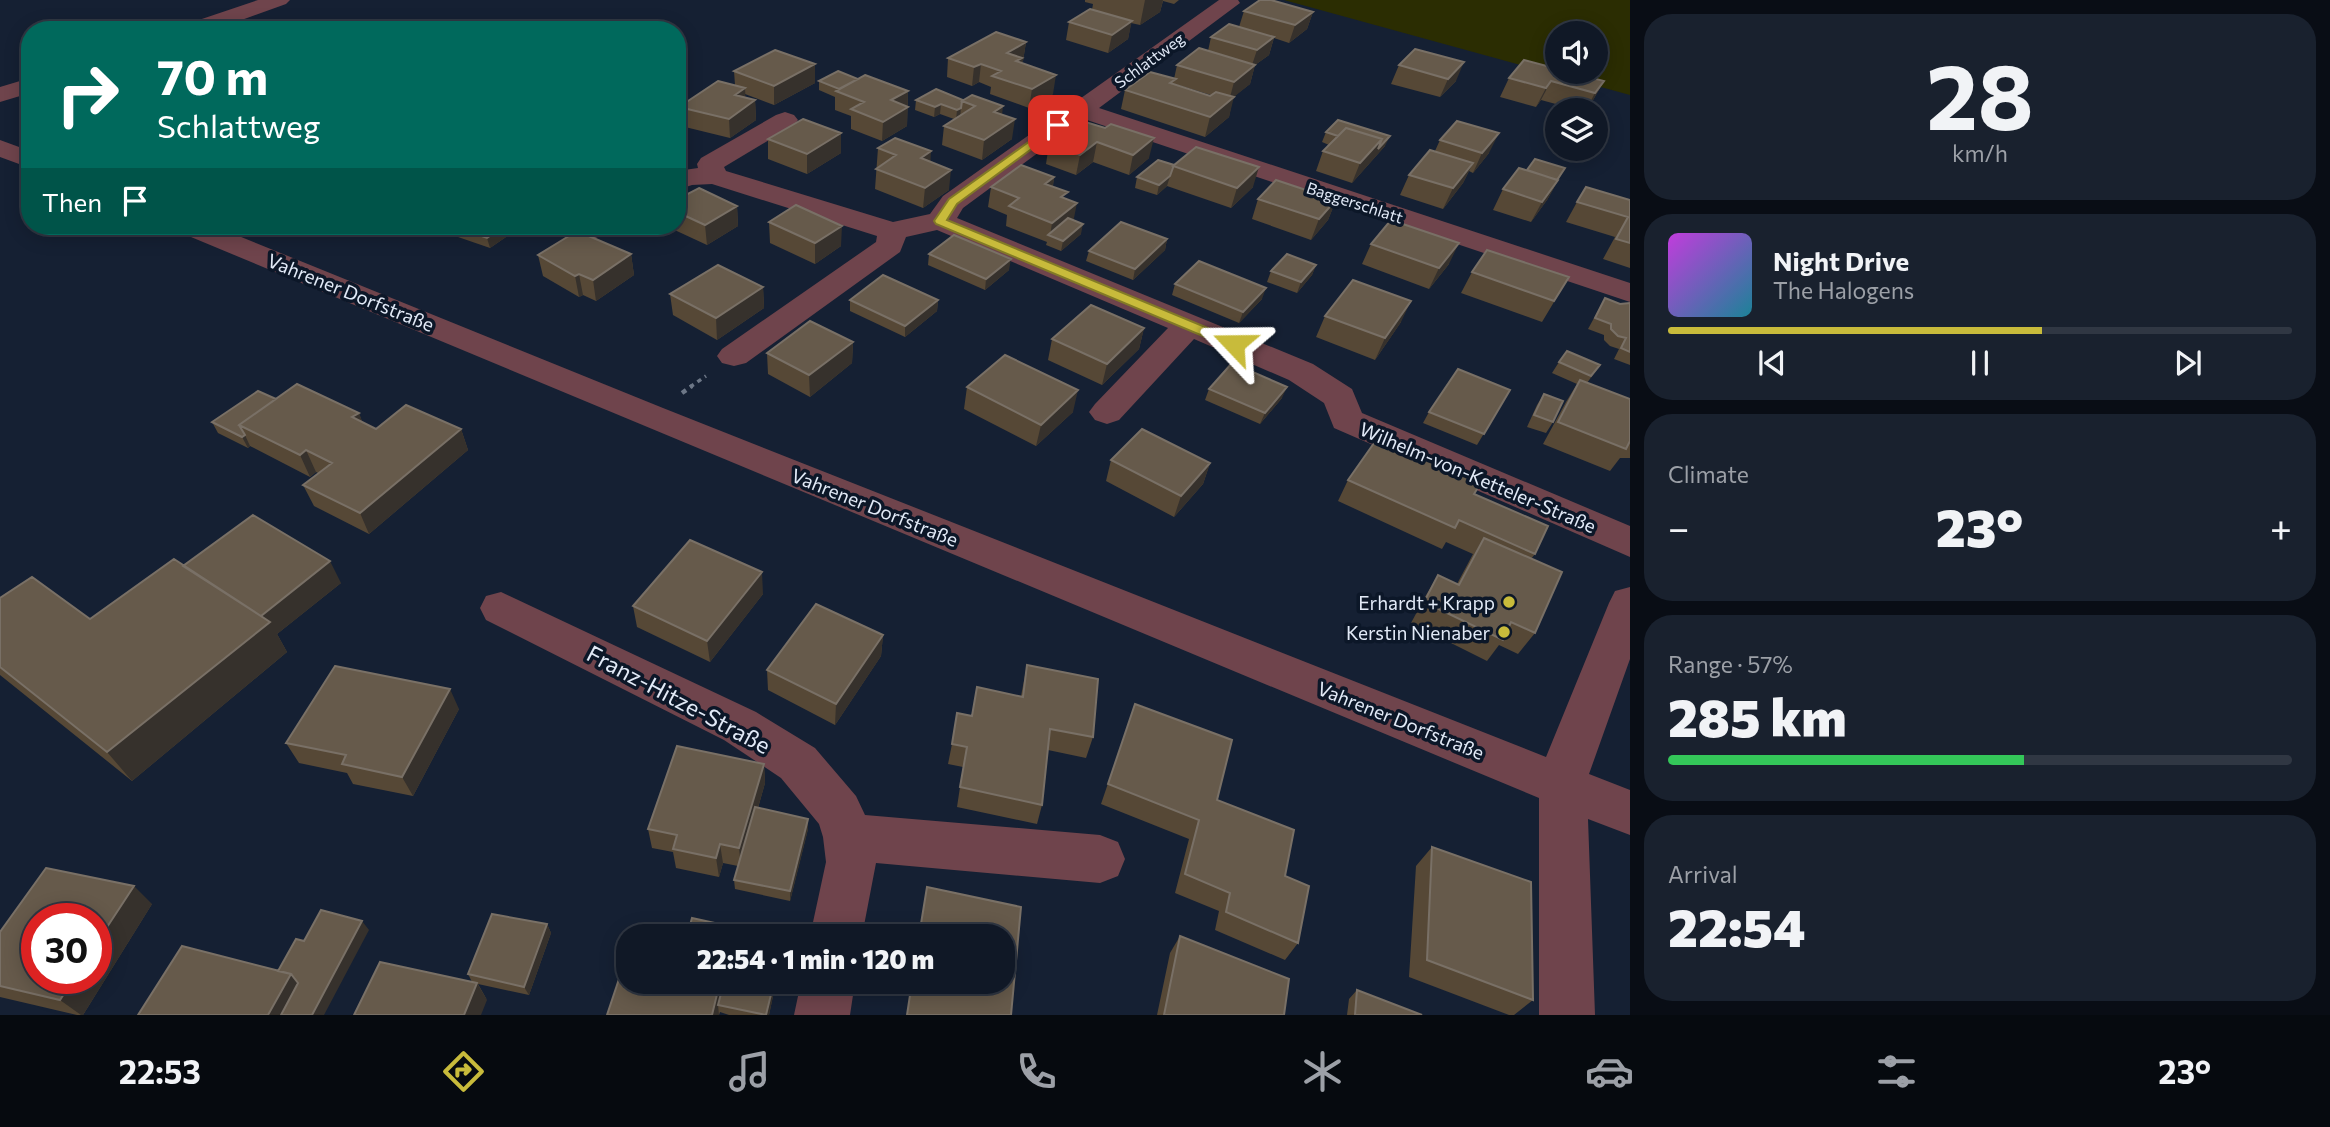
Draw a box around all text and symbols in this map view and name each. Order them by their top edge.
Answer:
map controls [1545,21,1608,161]
button: sound [1545,21,1608,84]
street label: Schlattweg [1110,28,1188,92]
text: 28 [1926,37,2034,149]
text: 70 m [157,45,268,105]
icon: right [42,49,133,140]
pin [1028,95,1088,155]
button: layers [1545,98,1608,161]
text: Schlattweg [157,105,320,145]
icon: arrive [1039,106,1077,144]
text: km/h [1952,139,2008,167]
street label: Baggerschlatt [1304,177,1406,227]
icon: arrive [116,182,154,220]
text: Then [42,186,102,217]
text: Night Drive [1773,245,1909,276]
street label: Vahrener Dorfstraße [264,248,438,336]
text: The Halogens [1773,276,1914,304]
position arrow [1197,307,1271,381]
icon: previous [1753,344,1791,382]
icon: pause [1961,344,1999,382]
icon: next [2169,344,2207,382]
street label: Wilhelm-von-Ketteler-Straße [1356,417,1600,537]
text: Climate [1668,460,1749,488]
street label: Vahrener Dorfstraße [788,463,962,551]
text: 23° [1936,494,2023,558]
text: − [1668,503,1690,550]
text: + [2270,503,2292,550]
place label: Erhardt + Krapp [1358,591,1495,614]
marker: Erhardt + Krapp [1501,594,1517,610]
place label: Kerstin Nienaber [1346,621,1490,644]
marker: Kerstin Nienaber [1496,624,1512,640]
street label: Franz-Hitze-Straße [582,639,776,759]
text: Range · 57% [1668,650,1793,678]
street label: Vahrener Dorfstraße [1314,676,1488,764]
text: 285 km [1668,684,1847,748]
text: Arrival [1668,860,1738,888]
text: 22:54 [1668,894,1806,958]
speed limit sign: 30 [21,903,112,994]
text: 22:54 · 1 min · 120 m [697,943,934,974]
icon: directions [439,1047,488,1096]
icon: music [725,1047,774,1096]
icon: phone [1012,1047,1061,1096]
icon: climate [1298,1047,1347,1096]
icon: car [1585,1047,1634,1096]
icon: filters [1872,1047,1921,1096]
text: 22:53 [119,1051,201,1091]
text: 23° [2158,1051,2211,1091]

